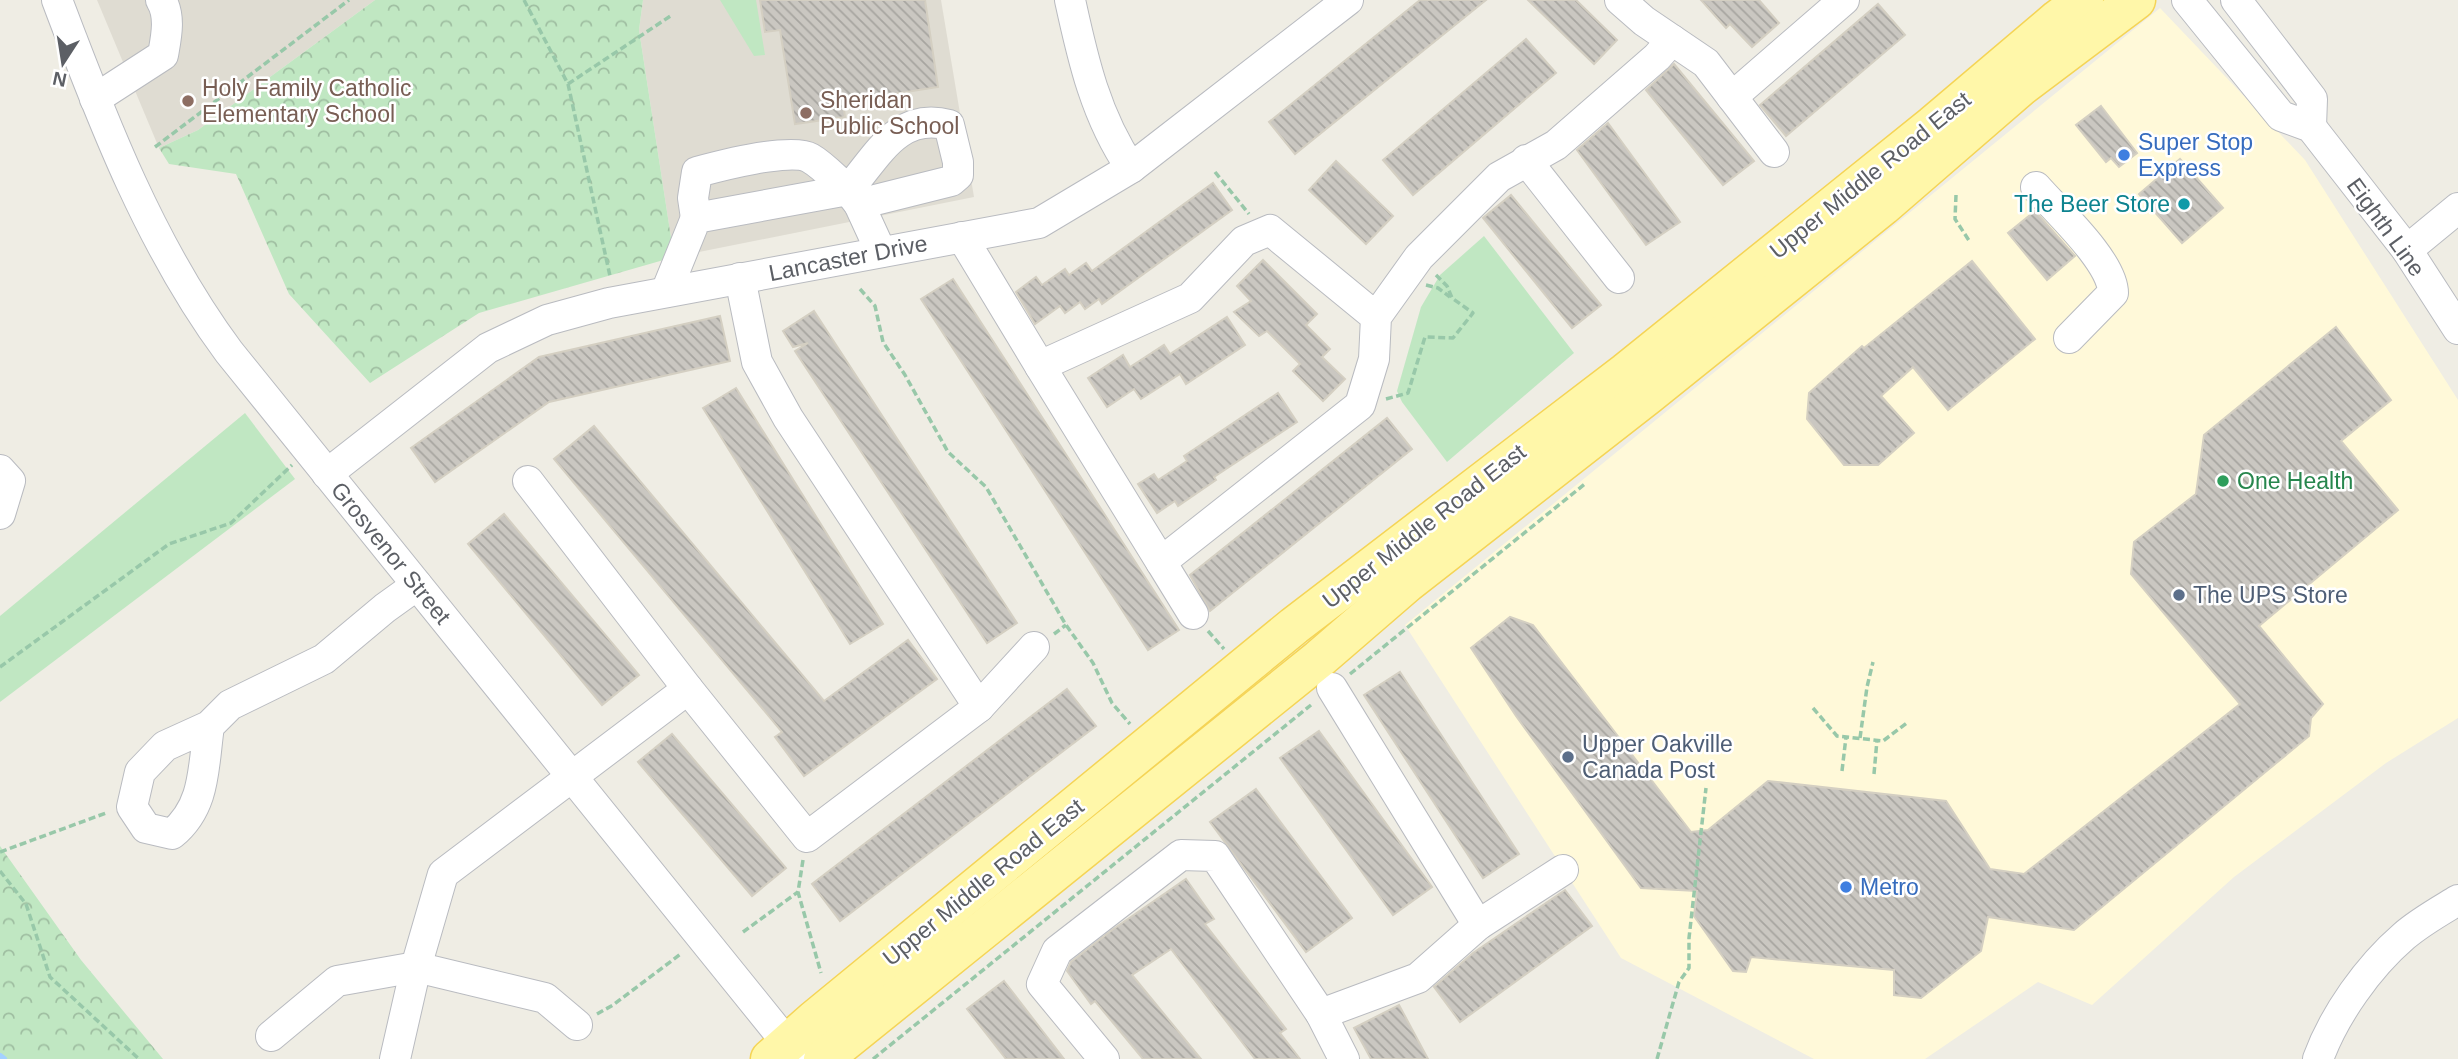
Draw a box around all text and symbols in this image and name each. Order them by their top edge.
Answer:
north arrow [28,28,98,98]
text: N [51,67,68,91]
place label: Holy Family Catholic Elementary School [202,75,412,127]
street label: Upper Middle Road East [1764,86,1976,264]
place label: Sheridan Public School [820,87,959,139]
marker: Holy Family Catholic Elementary School [180,93,196,109]
marker: Sheridan Public School [798,105,814,121]
place label: Super Stop Express [2138,129,2253,181]
marker: Super Stop Express [2116,147,2132,163]
street label: Eighth Line [2342,173,2430,281]
place label: The Beer Store [2014,191,2170,217]
marker: The Beer Store [2176,196,2192,212]
street label: Lancaster Drive [766,230,930,286]
street label: Upper Middle Road East [1317,438,1531,613]
place label: One Health [2237,468,2353,494]
marker: One Health [2215,473,2231,489]
street label: Grosvenor Street [326,477,457,630]
place label: The UPS Store [2193,582,2348,608]
marker: The UPS Store [2171,587,2187,603]
place label: Upper Oakville Canada Post [1582,731,1733,783]
marker: Upper Oakville Canada Post [1560,749,1576,765]
street label: Upper Middle Road East [877,793,1089,971]
place label: Metro [1860,874,1919,900]
marker: Metro [1838,879,1854,895]

